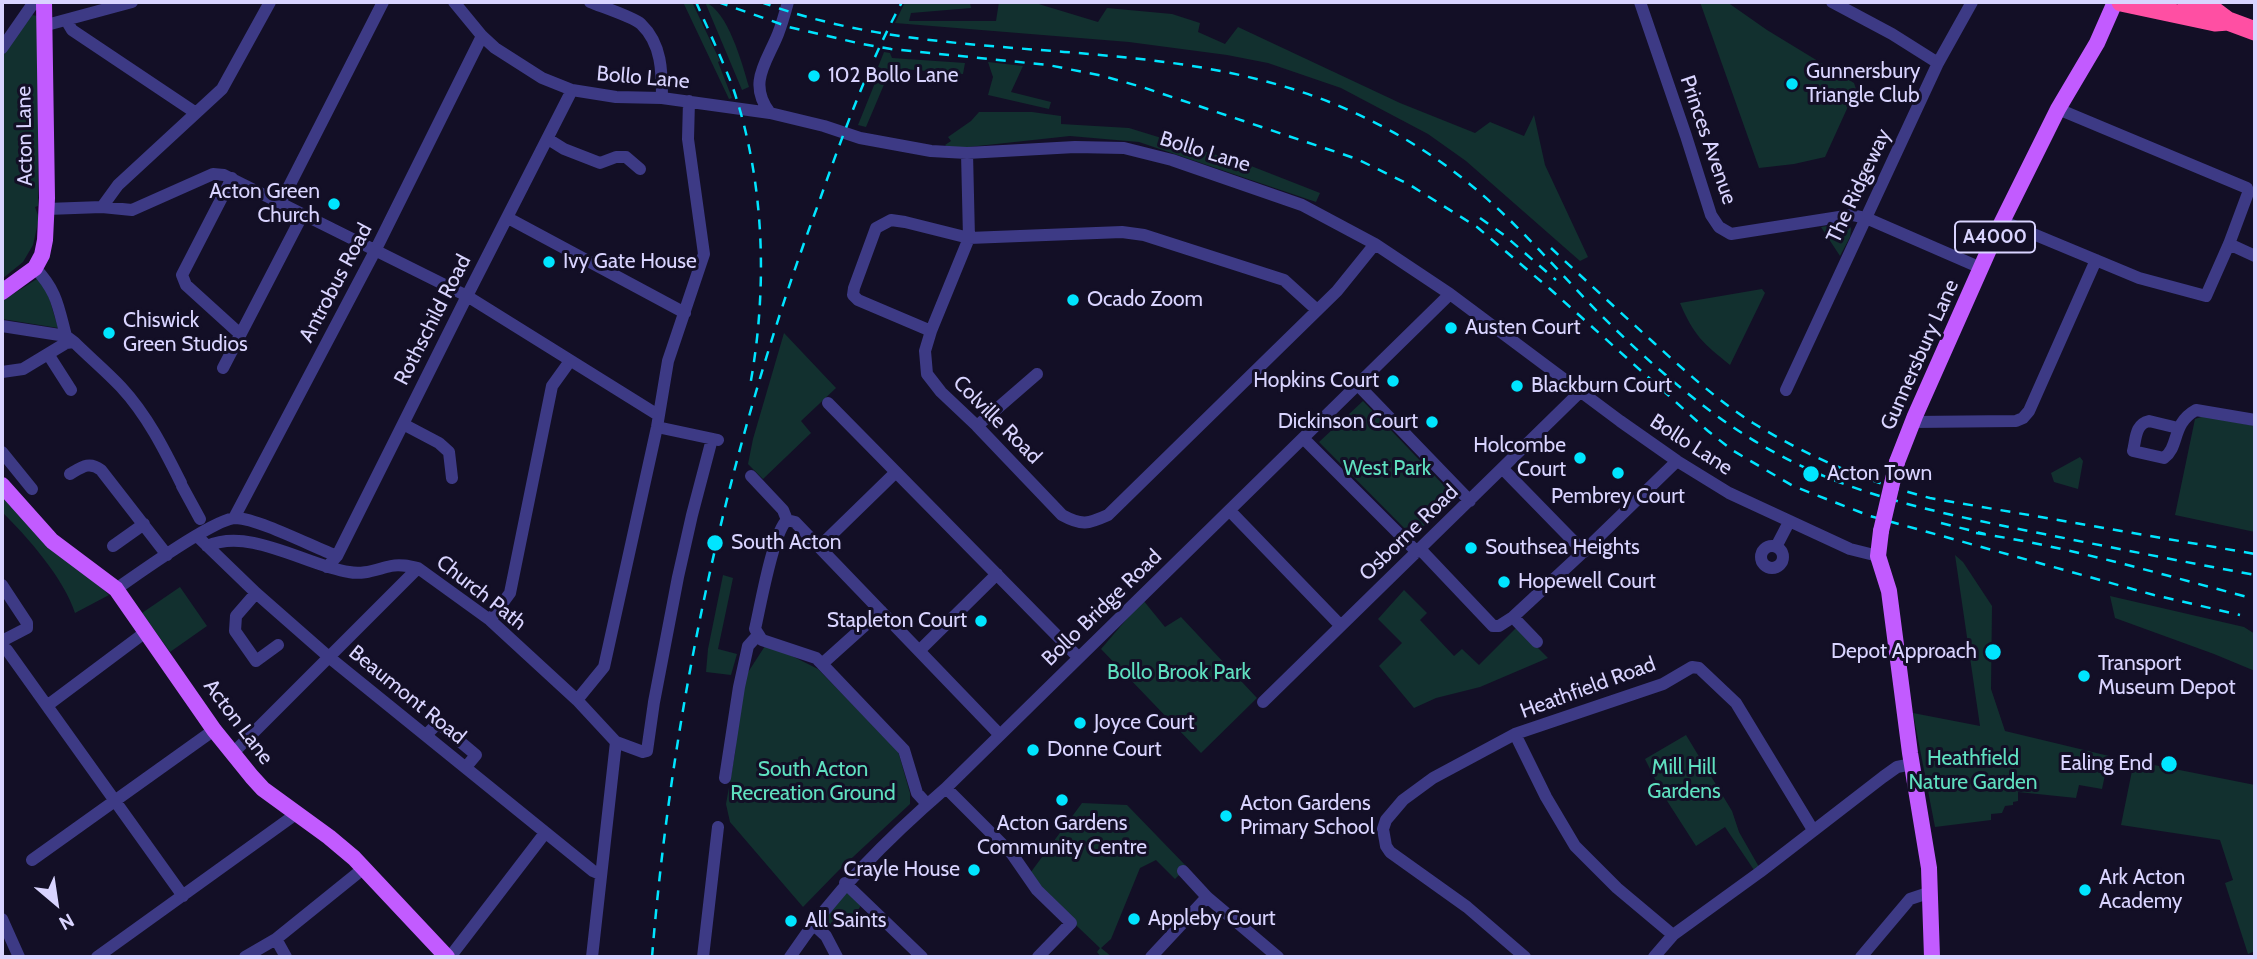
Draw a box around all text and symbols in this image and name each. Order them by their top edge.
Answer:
place label: Gunnersbury Triangle Club [1806,59,1920,109]
street label: Bollo Lane [595,61,691,95]
place label: 102 Bollo Lane [828,63,958,89]
marker: 102 Bollo Lane [806,68,822,84]
street label: Princes Avenue [1674,72,1742,208]
marker: Gunnersbury Triangle Club [1784,76,1800,92]
street label: Acton Lane [12,86,38,186]
street label: The Ridgeway [1822,125,1896,247]
street label: Bollo Lane [1157,126,1253,178]
place label: Acton Green Church [209,179,320,229]
marker: Acton Green Church [326,196,342,212]
street label: Antrobus Road [294,219,378,347]
road number: A4000 [1955,221,2035,252]
place label: Ivy Gate House [563,249,697,275]
street label: Rothschild Road [389,251,477,389]
marker: Ivy Gate House [541,254,557,270]
street label: Gunnersbury Lane [1875,276,1965,434]
place label: Ocado Zoom [1087,287,1203,313]
marker: Ocado Zoom [1065,292,1081,308]
place label: Chiswick Green Studios [123,308,248,358]
place label: Austen Court [1465,315,1580,341]
marker: Austen Court [1443,320,1459,336]
marker: Chiswick Green Studios [101,325,117,341]
place label: Hopkins Court [1253,368,1379,394]
street label: Colville Road [948,371,1046,469]
marker: Hopkins Court [1385,373,1401,389]
place label: Blackburn Court [1531,373,1672,399]
marker: Blackburn Court [1509,378,1525,394]
place label: Dickinson Court [1278,409,1418,435]
street label: Bollo Lane [1645,409,1737,481]
marker: Dickinson Court [1424,414,1440,430]
place label: Holcombe Court [1473,433,1566,483]
marker: Holcombe Court [1572,450,1588,466]
park label: West Park [1343,456,1431,482]
place label: Acton Town [1827,461,1932,487]
marker: Acton Town [1801,464,1821,484]
marker: Pembrey Court [1610,465,1626,481]
street label: Osborne Road [1354,480,1464,586]
place label: Pembrey Court [1551,484,1685,510]
place label: South Acton [731,530,842,556]
marker: South Acton [705,533,725,553]
place label: Southsea Heights [1485,535,1640,561]
marker: Southsea Heights [1463,540,1479,556]
street label: Bollo Bridge Road [1037,544,1167,672]
street label: Church Path [431,550,531,636]
place label: Hopewell Court [1518,569,1656,595]
marker: Hopewell Court [1496,574,1512,590]
place label: Stapleton Court [827,608,967,634]
marker: Stapleton Court [973,613,989,629]
place label: Depot Approach [1831,639,1977,665]
street label: Beaumont Road [343,640,471,750]
marker: Depot Approach [1983,642,2003,662]
place label: Transport Museum Depot [2098,651,2235,701]
street label: Heathfield Road [1517,652,1659,724]
park label: Bollo Brook Park [1107,660,1251,686]
marker: Transport Museum Depot [2076,668,2092,684]
street label: Acton Lane [198,674,278,770]
place label: Joyce Court [1094,710,1195,736]
marker: Joyce Court [1072,715,1088,731]
place label: Donne Court [1047,737,1162,763]
marker: Donne Court [1025,742,1041,758]
park label: Heathfield Nature Garden [1908,746,2038,796]
place label: Ealing End [2060,751,2153,777]
marker: Ealing End [2159,754,2179,774]
park label: Mill Hill Gardens [1647,755,1721,805]
park label: South Acton Recreation Ground [730,757,896,807]
place label: Acton Gardens Primary School [1240,791,1375,841]
marker: Acton Gardens Community Centre [1054,792,1070,808]
marker: Acton Gardens Primary School [1218,808,1234,824]
place label: Acton Gardens Community Centre [977,811,1147,861]
place label: Crayle House [844,857,960,883]
marker: Crayle House [966,862,982,878]
place label: Ark Acton Academy [2099,865,2185,915]
north arrow [21,868,91,938]
marker: Ark Acton Academy [2077,882,2093,898]
place label: Appleby Court [1148,906,1276,932]
text: N [55,908,78,935]
place label: All Saints [805,908,887,934]
marker: Appleby Court [1126,911,1142,927]
marker: All Saints [783,913,799,929]

